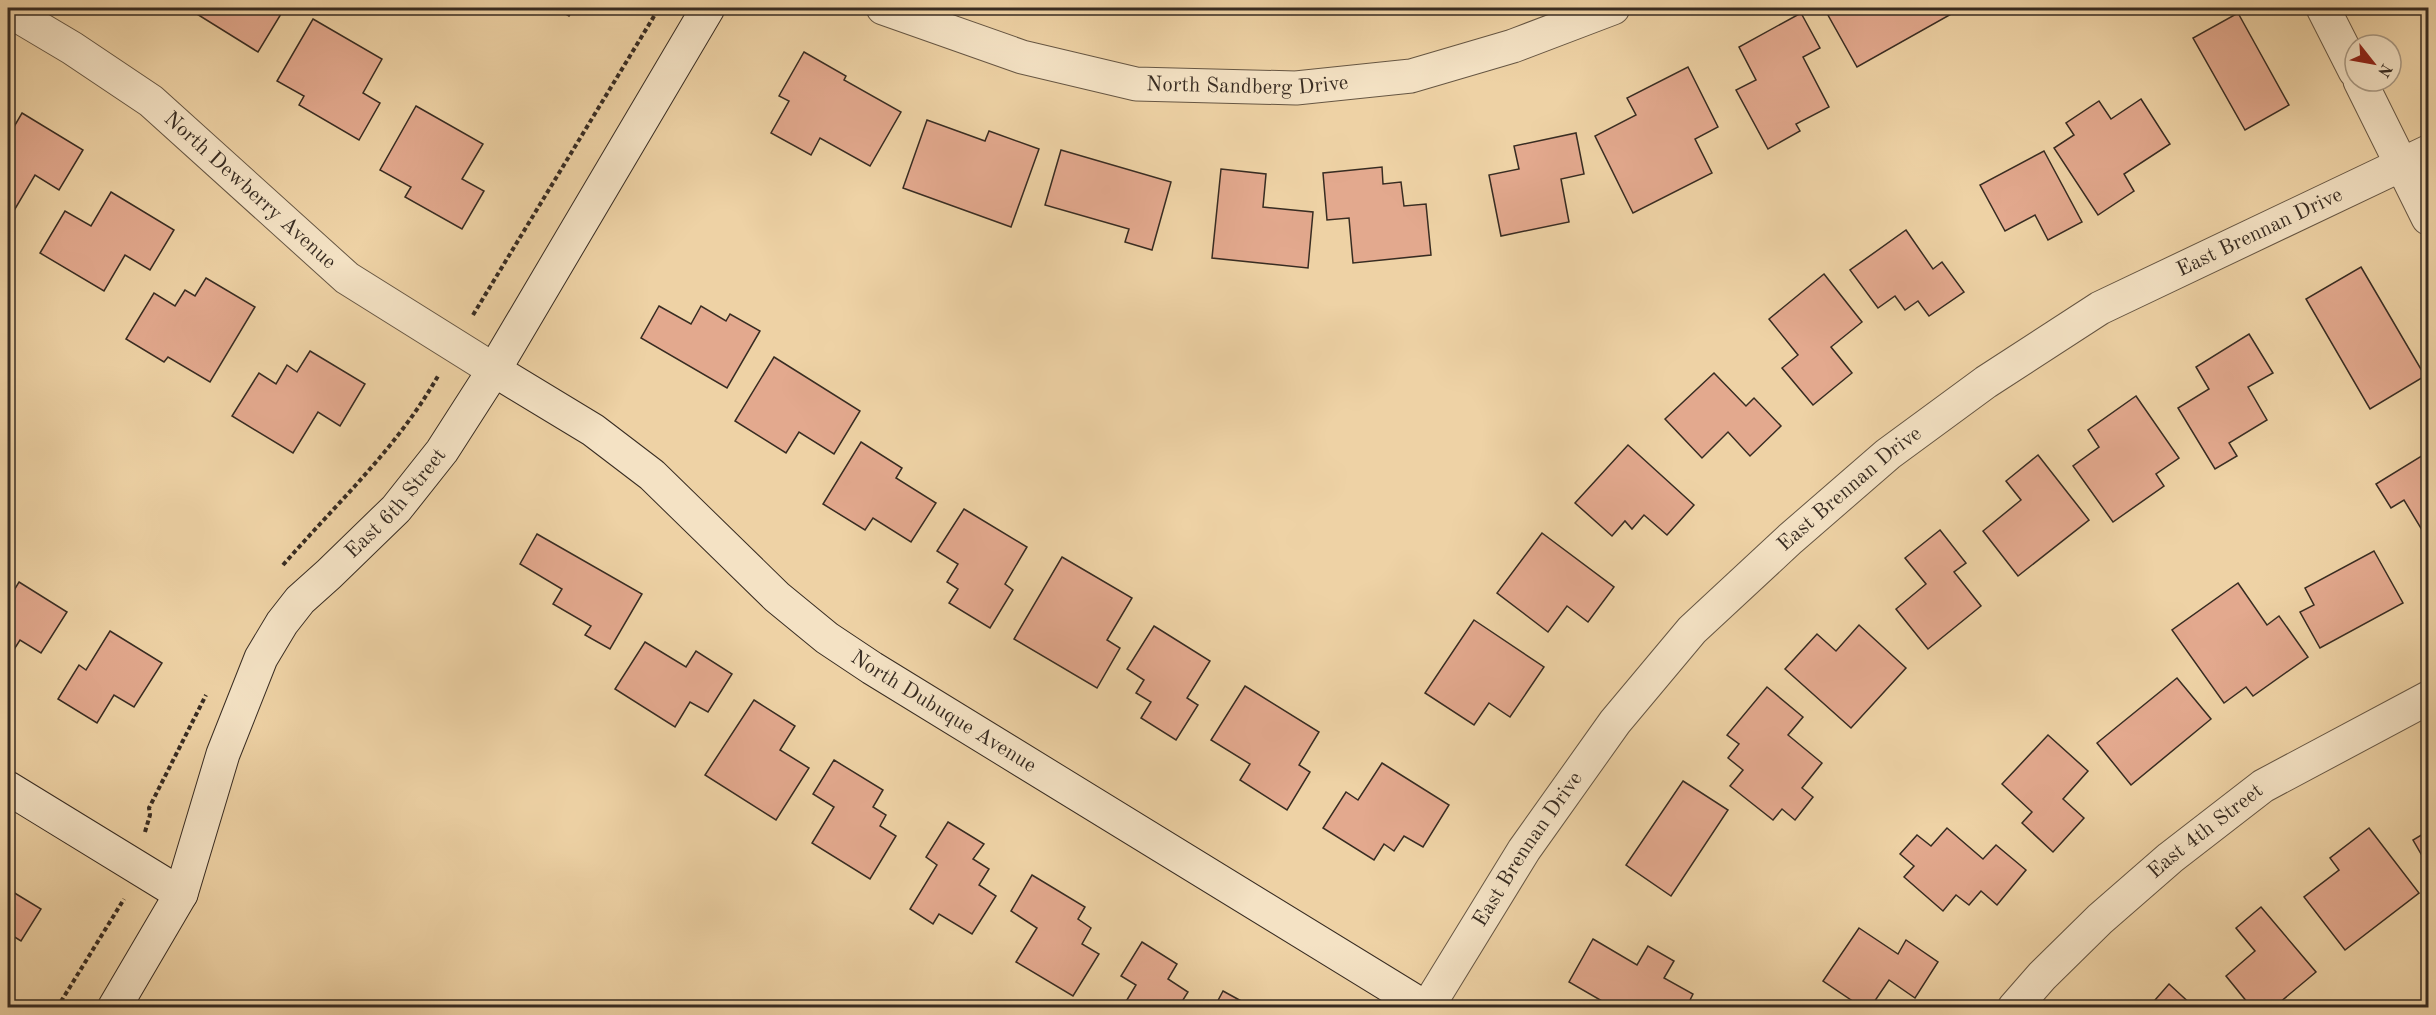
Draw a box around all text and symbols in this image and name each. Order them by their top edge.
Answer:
north arrow [2343,33,2403,93]
text: N [2374,60,2394,80]
street label: North Sandberg Drive [1146,72,1349,99]
street label: North Dewberry Avenue [160,108,340,273]
street label: East Brennan Drive [2173,184,2346,280]
street label: East Brennan Drive [1774,423,1925,555]
street label: East 6th Street [341,445,450,562]
street label: North Dubuque Avenue [847,646,1040,777]
street label: East Brennan Drive [1469,768,1586,930]
street label: East 4th Street [2144,780,2267,883]

